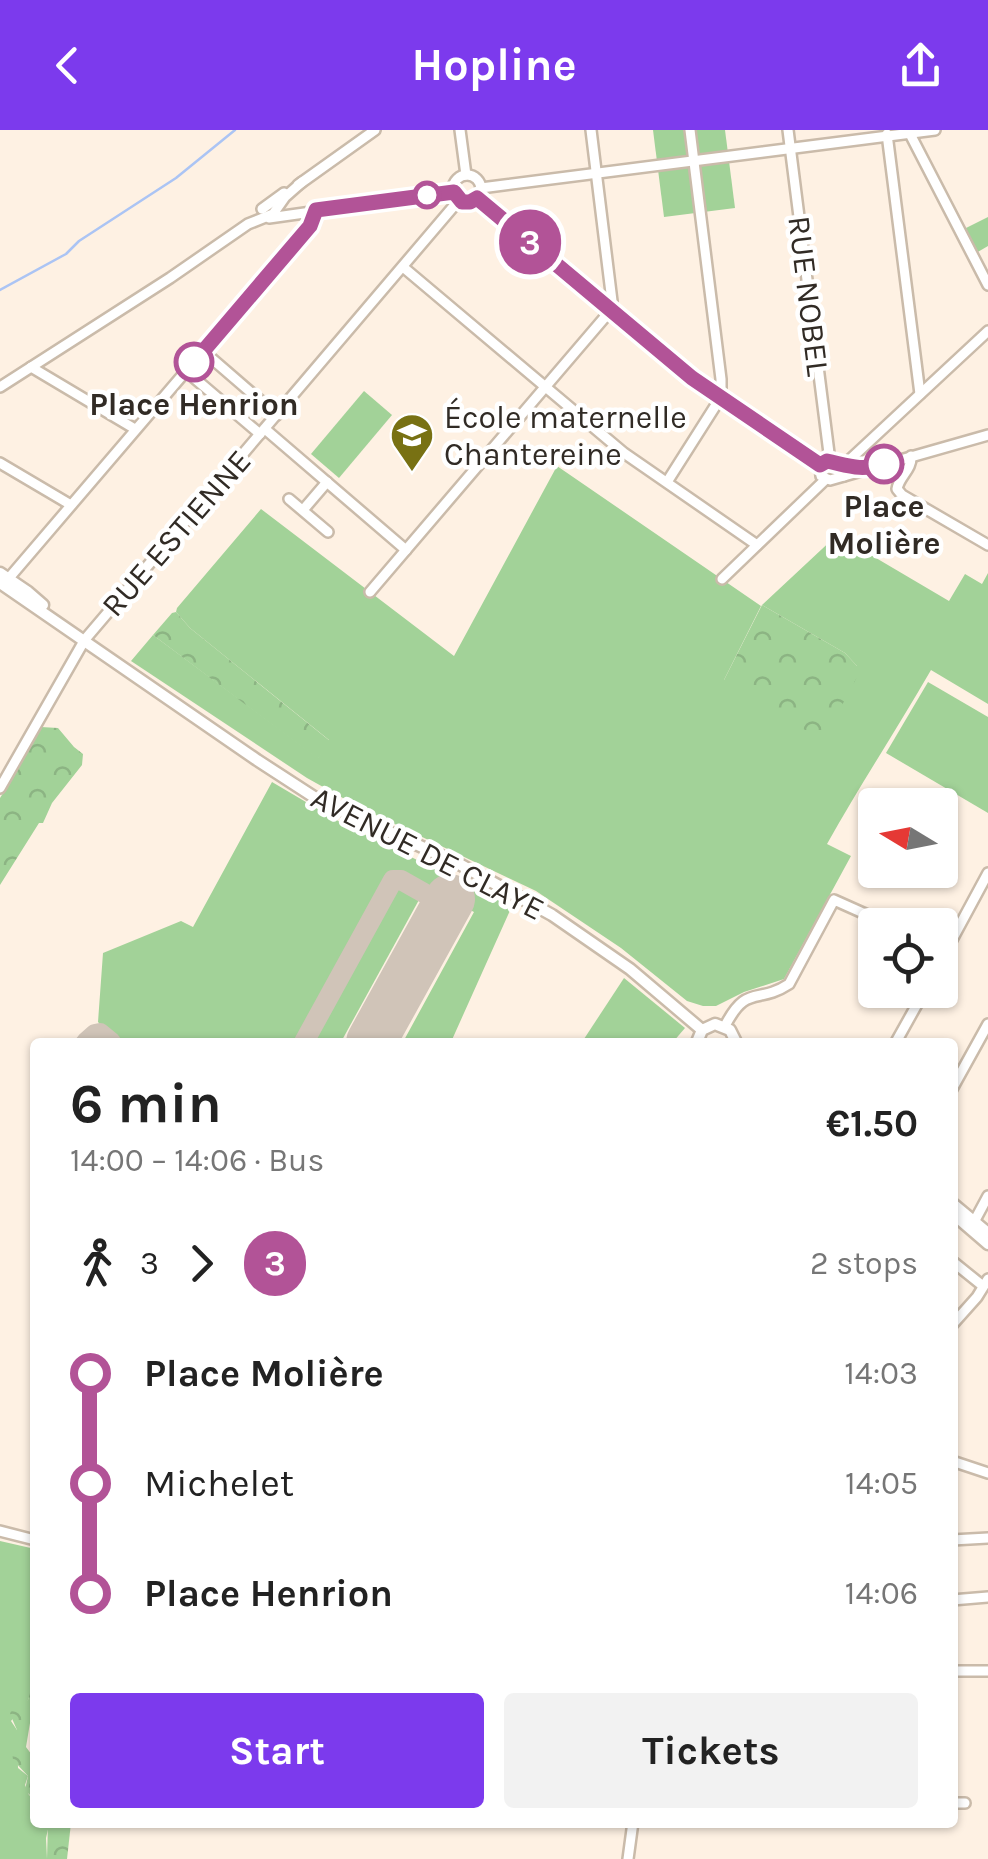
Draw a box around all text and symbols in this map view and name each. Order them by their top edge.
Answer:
icon: back [40,38,95,93]
icon: share [893,38,948,93]
text: Hopline [411,39,577,91]
unlabelled marker [414,182,440,208]
line badge: 3 [498,210,562,274]
street label: RUE NOBEL [780,214,837,378]
text: 3 [519,222,541,263]
marker: Place Henrion [175,343,213,381]
place label: Place Henrion [89,386,299,423]
place label: École maternelle Chantereine [444,397,687,473]
school or university icon: École maternelle Chantereine [389,412,435,473]
street label: RUE ESTIENNE [94,443,259,624]
marker: Place Molière [865,445,903,483]
place label: Place Molière [828,488,940,562]
street label: AVENUE DE CLAYE [305,779,550,928]
north arrow [858,788,958,888]
map controls [858,788,958,1008]
button: locate [858,908,958,1008]
text: 6 min [70,1072,222,1136]
text: €1.50 [826,1101,918,1146]
text: 14:00 – 14:06 · Bus [70,1142,324,1179]
icon: walk [70,1236,125,1291]
icon: forward [174,1236,229,1291]
text: 3 [264,1243,286,1284]
text: 3 [140,1245,159,1282]
text: 2 stops [810,1245,918,1282]
text: Place Molière [144,1351,384,1396]
text: 14:03 [844,1355,918,1392]
text: Michelet [144,1461,294,1506]
text: 14:05 [845,1465,918,1502]
text: Place Henrion [144,1571,393,1616]
text: 14:06 [845,1575,918,1612]
button: Start [70,1693,484,1808]
button: Tickets [504,1693,918,1808]

